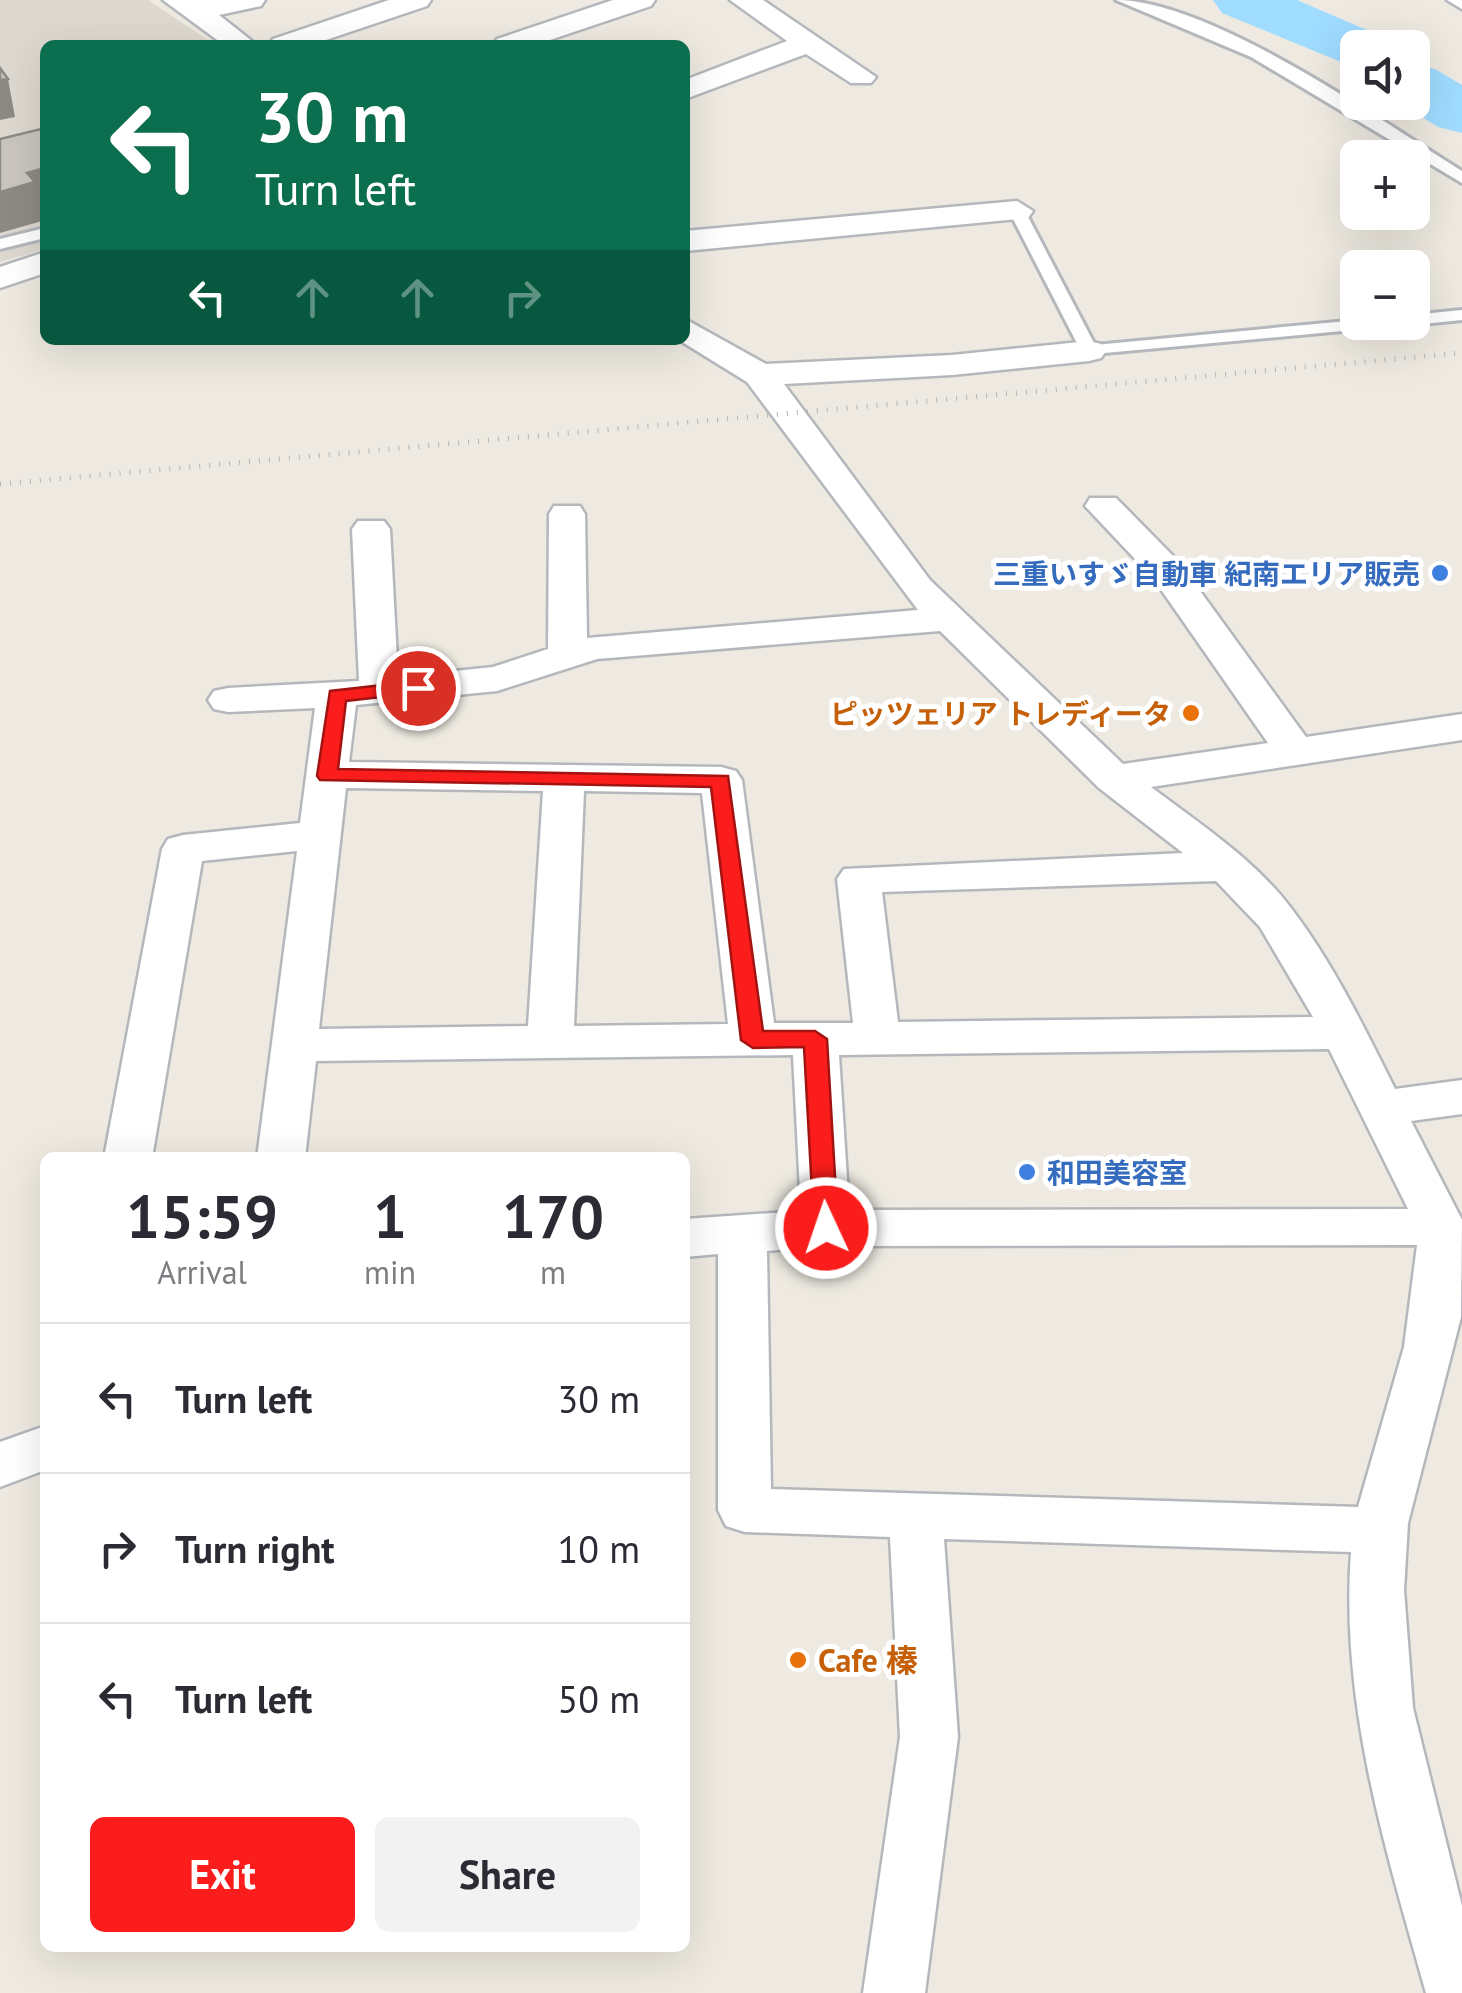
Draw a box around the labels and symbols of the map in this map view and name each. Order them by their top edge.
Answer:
place label: 三重いすゞ自動車 紀南エリア販売 [993,555,1420,592]
marker: 三重いすゞ自動車 紀南エリア販売 [1429,562,1451,584]
pin [376,646,461,731]
place label: ピッツェリア トレディータ [830,695,1171,732]
marker: ピッツェリア トレディータ [1180,702,1202,724]
place label: 和田美容室 [1047,1154,1187,1191]
marker: 和田美容室 [1016,1161,1038,1183]
position arrow [774,1176,878,1280]
place label: Cafe 榛 [818,1639,918,1681]
marker: Cafe 榛 [787,1649,809,1671]

